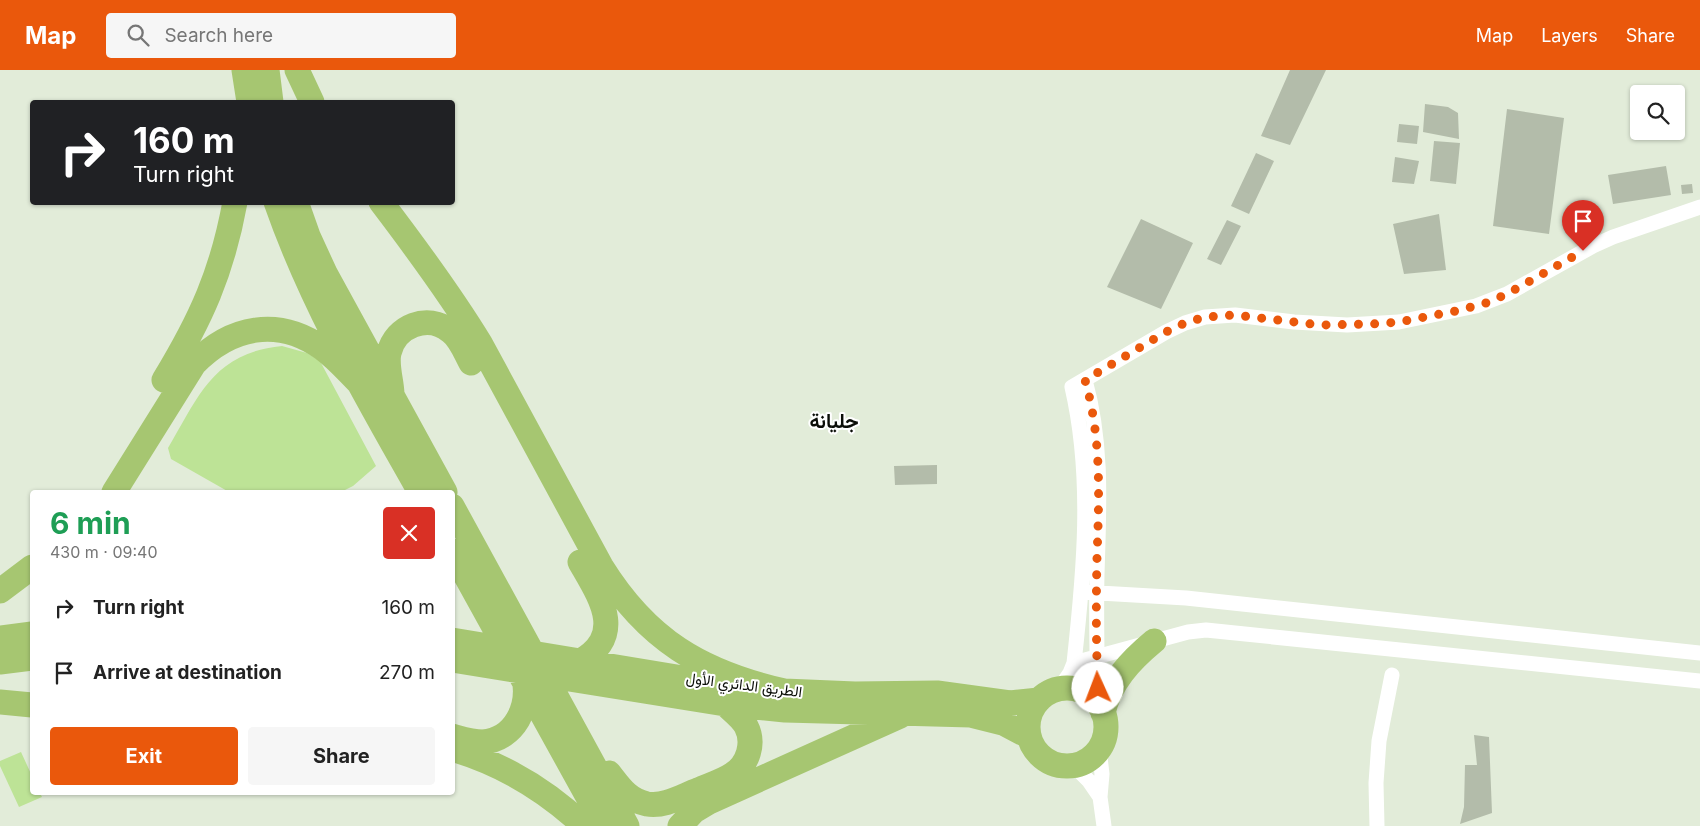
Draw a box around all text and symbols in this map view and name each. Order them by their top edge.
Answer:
search box [106,13,456,58]
text: Map [25,21,76,50]
icon: search [124,21,152,49]
text: Search here [164,24,273,47]
text: Map [1476,25,1513,46]
text: Layers [1541,25,1598,46]
text: Share [1626,25,1675,46]
map controls [1630,85,1685,140]
button: search [1630,85,1685,140]
text: 160 m [133,119,235,161]
icon: right [50,120,115,185]
text: Turn right [133,161,234,187]
pin [1562,200,1604,251]
icon: arrive [1569,207,1597,235]
district label: جليانة [809,409,859,433]
text: 6 min [50,505,131,541]
button: close [383,507,435,559]
text: 430 m · 09:40 [50,542,158,562]
icon: right [50,594,78,622]
text: Turn right [93,596,184,619]
text: 160 m [382,596,435,619]
icon: arrive [50,659,78,687]
text: Arrive at destination [93,661,282,684]
text: 270 m [379,661,435,684]
position arrow [1071,661,1123,713]
street label: الطريق الدائري الأول [684,668,803,705]
button: Exit [50,727,238,785]
button: Share [248,727,435,785]

